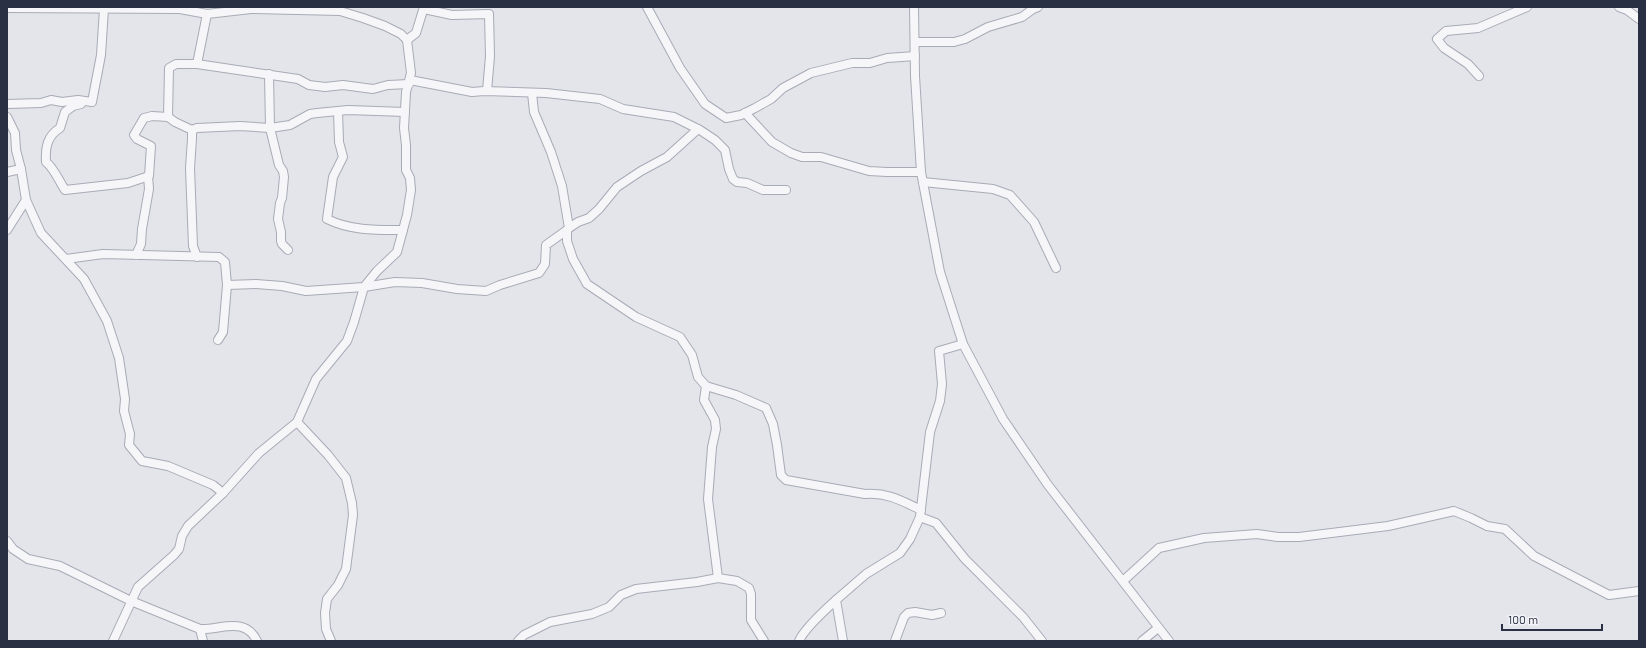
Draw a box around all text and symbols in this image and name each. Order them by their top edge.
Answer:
scale bar [1502,606,1602,632]
text: 100 m [1508,612,1538,626]

